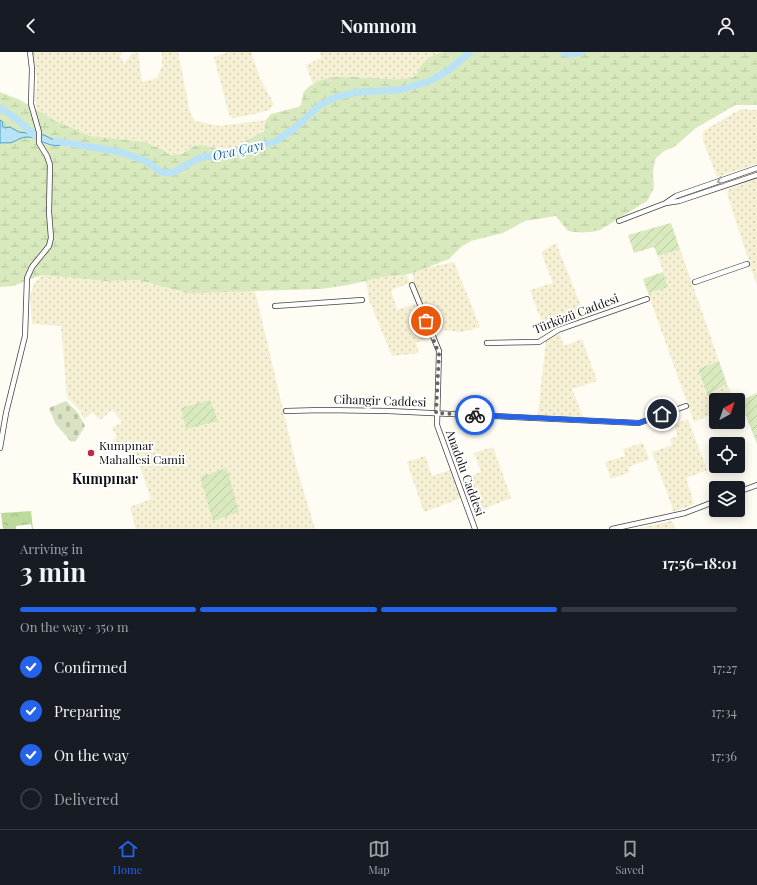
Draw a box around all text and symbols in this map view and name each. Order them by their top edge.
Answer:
text: Nomnom [340,14,417,38]
icon: back [20,15,42,37]
icon: person [715,15,737,37]
water label: Ova Çayı [211,135,265,164]
one-way arrow [717,176,724,184]
street label: Türközü Caddesi [531,289,621,337]
pin [409,304,443,338]
icon: bag [415,310,437,332]
street label: Cihangir Caddesi [333,390,427,410]
north arrow [709,393,745,429]
map controls [709,393,745,517]
courier [455,395,495,435]
pin [645,397,679,431]
icon: home [651,403,673,425]
icon: bike [464,404,486,426]
street label: Anadolu Caddesi [443,426,489,518]
place label: Kumpınar Mahallesi Camii [99,437,185,467]
button: locate [709,437,745,473]
marker: Kumpınar Mahallesi Camii [86,448,96,458]
district label: Kumpınar [72,469,139,488]
button: layers [709,481,745,517]
text: Arriving in [20,540,83,557]
text: 17:56–18:01 [662,553,737,573]
text: 3 min [20,554,86,589]
text: On the way · 350 m [20,618,128,635]
icon: check [20,656,42,678]
text: Confirmed [54,657,127,677]
text: 17:27 [712,659,737,676]
icon: check [20,700,42,722]
text: Preparing [54,701,121,721]
text: 17:34 [711,703,737,720]
icon: check [20,744,42,766]
text: On the way [54,745,129,765]
text: 17:36 [711,747,737,764]
text: Delivered [54,789,119,809]
tab: Home [113,838,142,877]
tab: Map [368,838,390,877]
tab: Saved [616,838,644,877]

